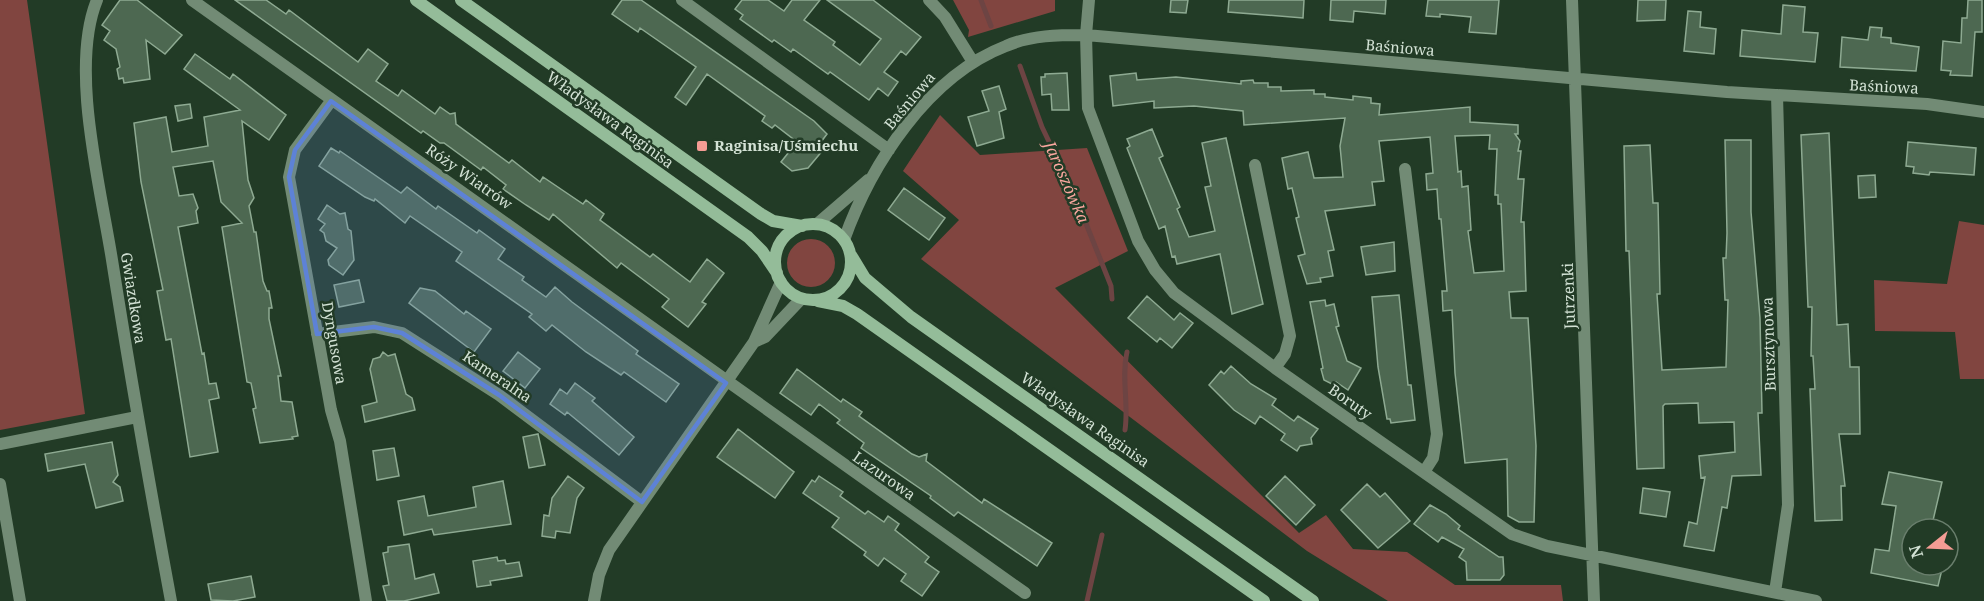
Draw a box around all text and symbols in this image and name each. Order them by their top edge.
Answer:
street label: Baśniowa [1365,34,1436,60]
street label: Władysława Raginisa [543,66,678,172]
street label: Baśniowa [879,67,939,133]
street label: Baśniowa [1849,74,1919,98]
place label: Raginisa/Uśmiechu [714,135,858,155]
water label: Jaroszówka [1038,135,1095,227]
street label: Róży Wiatrów [422,139,517,213]
marker: Raginisa/Uśmiechu [695,139,709,153]
street label: Gwiazdkowa [117,251,151,345]
street label: Jutrzenki [1557,262,1579,330]
street label: Bursztynowa [1756,297,1780,392]
street label: Dyngusowa [318,300,352,386]
street label: Kameralna [459,346,536,407]
street label: Władysława Raginisa [1017,367,1154,471]
street label: Boruty [1325,379,1377,424]
street label: Lazurowa [849,446,920,504]
north arrow [1900,517,1960,577]
text: N [1903,542,1928,561]

